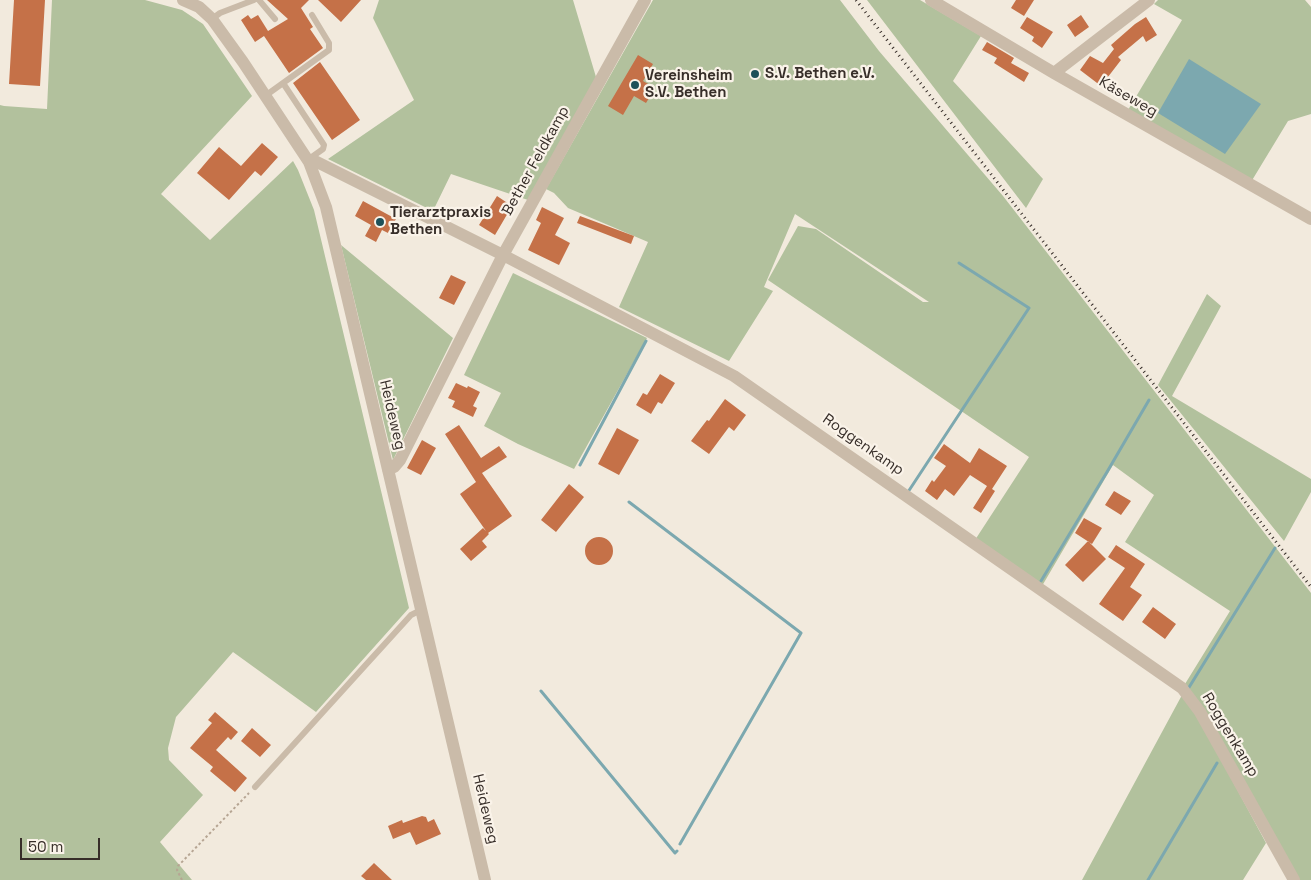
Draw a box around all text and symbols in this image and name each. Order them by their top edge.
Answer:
place label: S.V. Bethen e.V. [765,65,875,83]
place label: Vereinsheim S.V. Bethen [645,67,733,102]
marker: S.V. Bethen e.V. [749,68,761,80]
street label: Käseweg [1095,73,1161,121]
marker: Vereinsheim S.V. Bethen [629,79,641,91]
street label: Bether Feldkamp [498,103,574,219]
place label: Tierarztpraxis Bethen [390,204,491,239]
marker: Tierarztpraxis Bethen [374,216,386,228]
street label: Heideweg [375,378,409,452]
street label: Roggenkamp [819,410,907,480]
street label: Roggenkamp [1198,690,1262,780]
street label: Heideweg [468,772,502,846]
scale bar [22,828,102,860]
text: 50 m [28,837,63,856]

